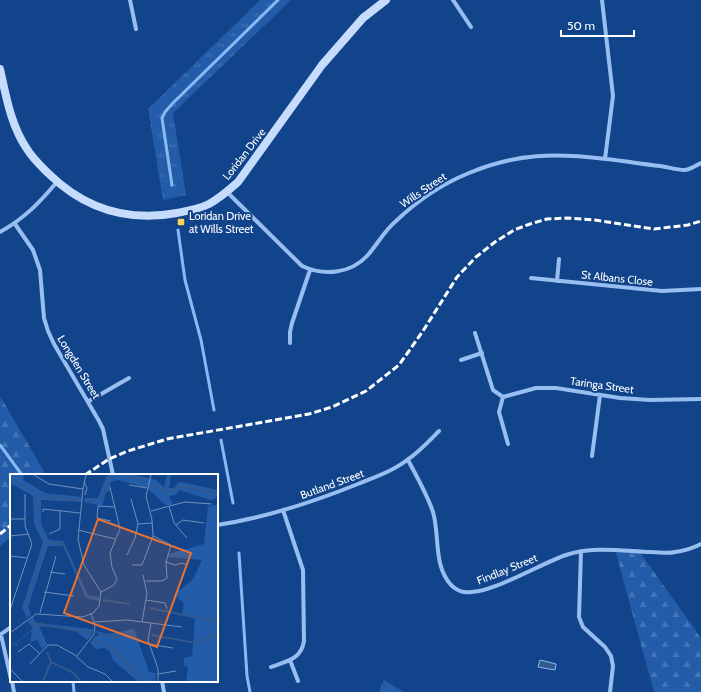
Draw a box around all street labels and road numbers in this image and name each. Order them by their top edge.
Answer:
street label: Loridan Drive [219,125,269,183]
street label: Wills Street [397,169,449,211]
street label: St Albans Close [581,267,654,289]
street label: Longden Street [55,333,104,402]
street label: Taringa Street [569,374,635,396]
street label: Butland Street [298,466,366,502]
street label: Findlay Street [475,550,540,588]

